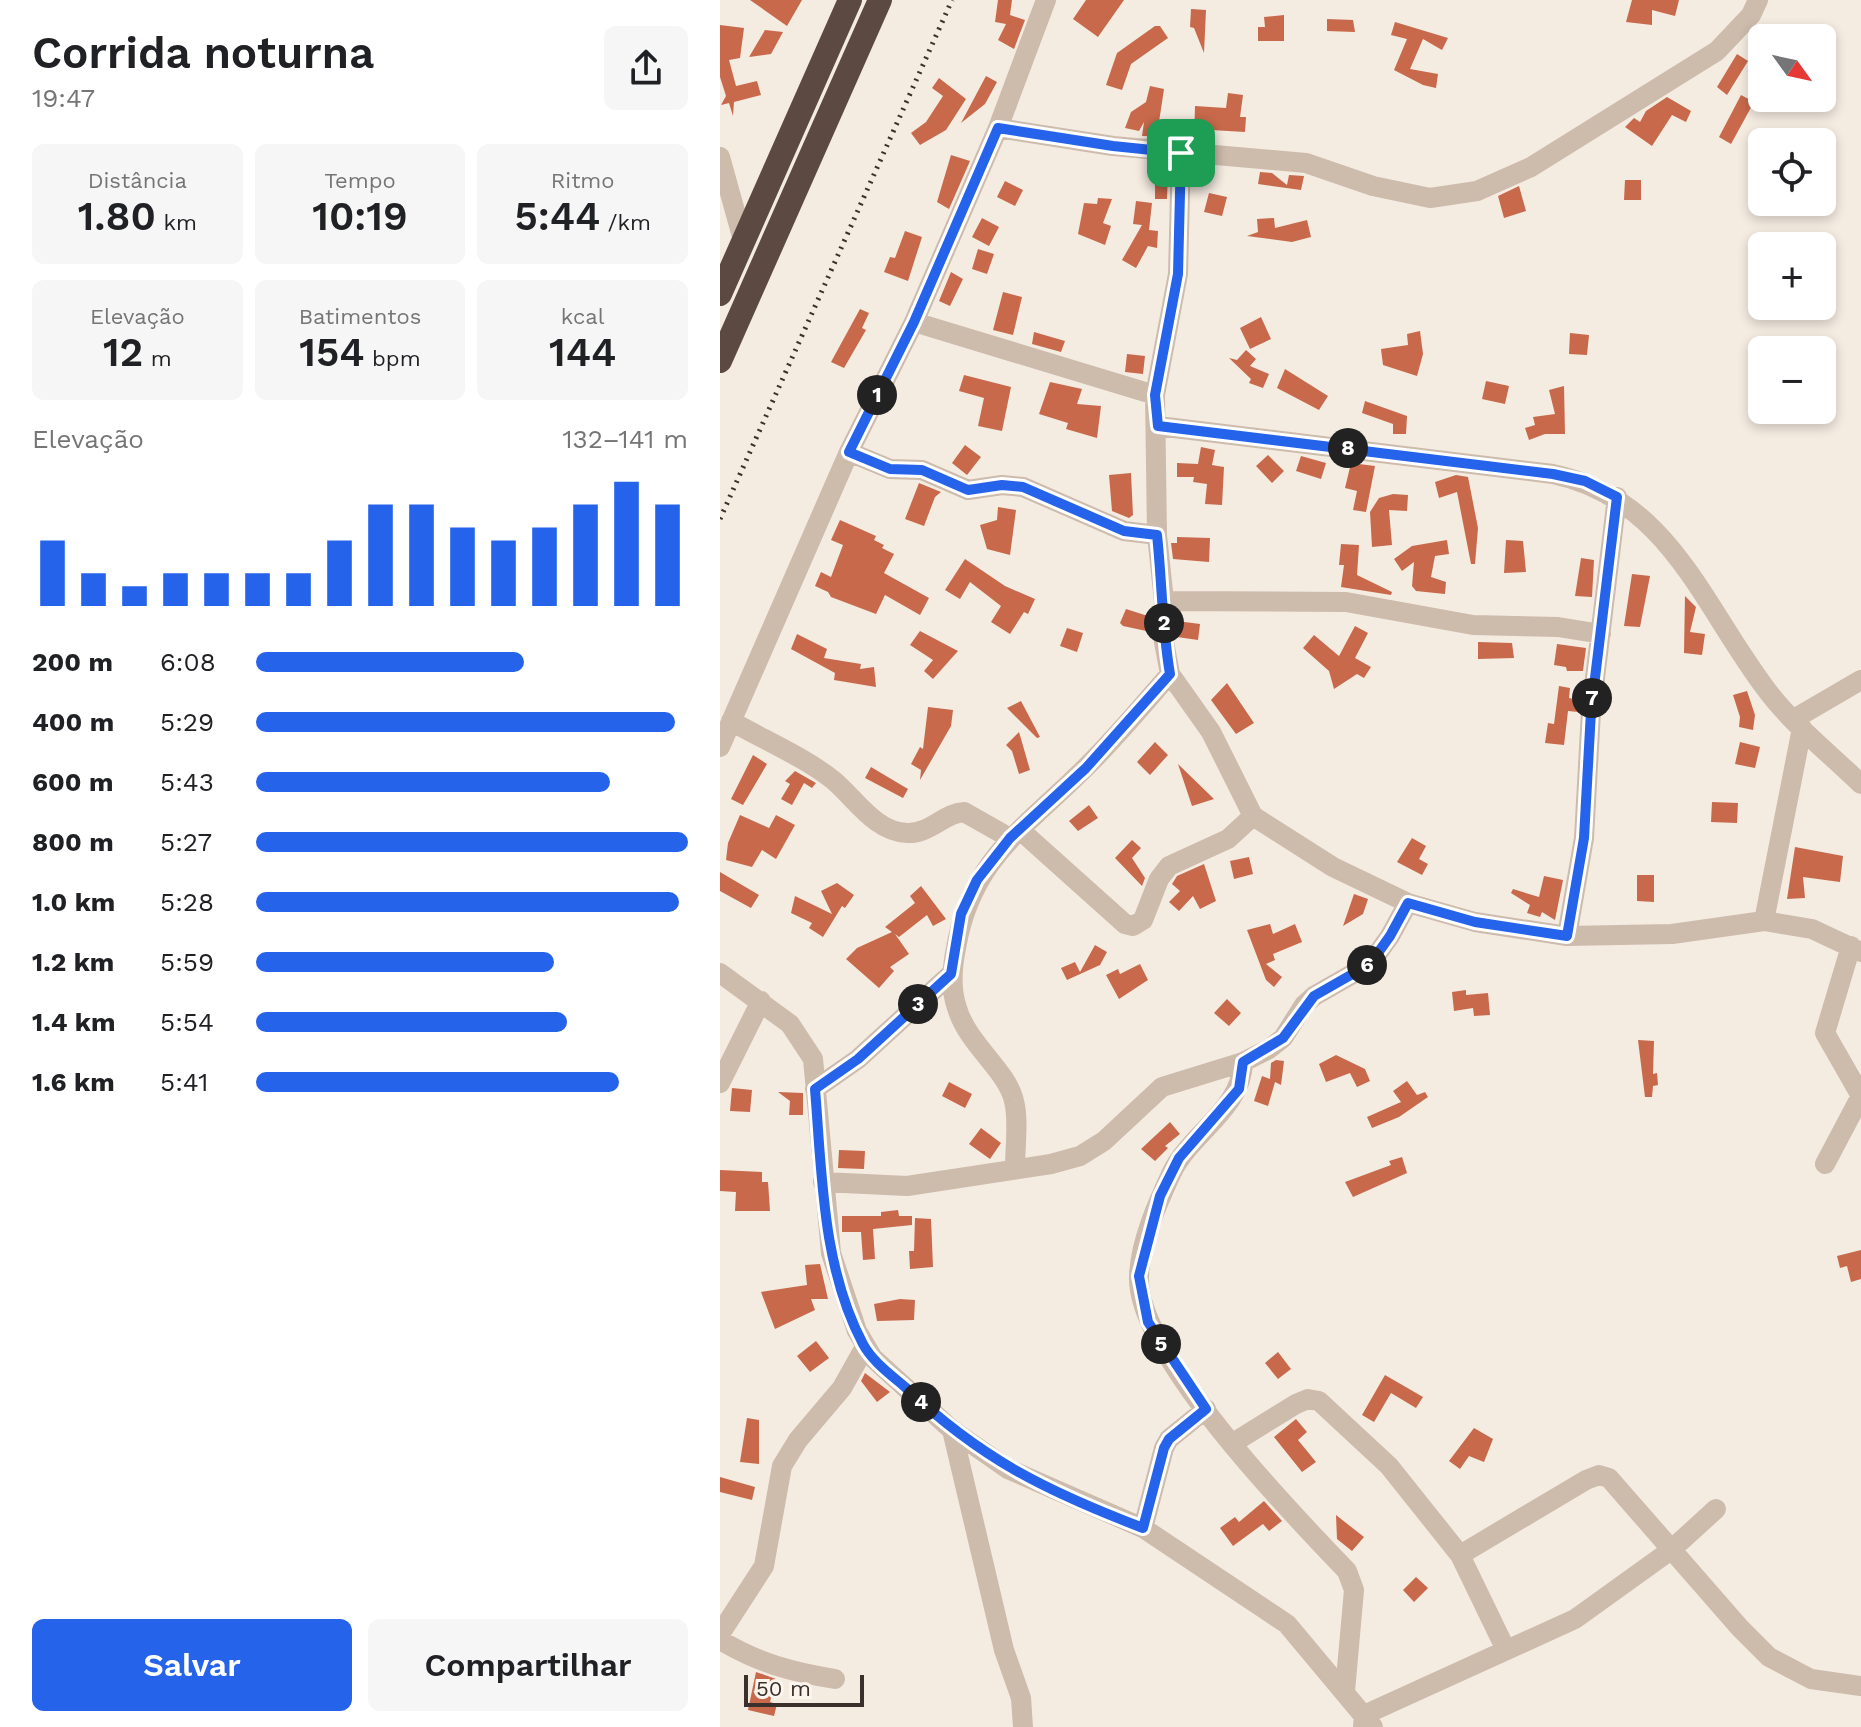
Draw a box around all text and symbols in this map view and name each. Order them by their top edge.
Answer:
north arrow [1748,24,1836,112]
map controls [1748,24,1836,424]
button: share [604,26,688,110]
text: Corrida noturna [32,27,374,79]
text: 19:47 [32,83,95,113]
pin [1147,119,1215,187]
button: locate [1748,128,1836,216]
icon: arrive [1159,131,1203,175]
text: Distância [88,168,187,193]
text: Tempo [324,168,396,193]
text: Ritmo [551,168,615,193]
text: 1.80 [78,193,156,240]
text: 10:19 [312,193,408,240]
text: 5:44 [514,193,600,240]
text: km [156,210,197,235]
text: /km [600,210,651,235]
button: + [1748,232,1836,320]
text: Elevação [90,304,185,329]
text: Batimentos [299,304,421,329]
text: kcal [561,304,604,329]
text: 12 [103,329,143,376]
text: 154 [299,329,365,376]
text: 144 [549,329,616,376]
button: − [1748,336,1836,424]
text: m [143,346,172,371]
text: bpm [365,346,421,371]
pin: 1 [857,375,897,415]
text: 1 [872,382,882,407]
text: Elevação [32,424,144,454]
text: 132–141 m [562,424,688,454]
pin: 8 [1328,428,1368,468]
text: 8 [1341,435,1355,460]
pin: 2 [1144,603,1184,643]
text: 2 [1157,610,1171,635]
text: 200 m [32,647,113,677]
text: 6:08 [160,647,216,677]
pin: 7 [1572,678,1612,718]
text: 7 [1585,685,1599,710]
text: 400 m [32,707,114,737]
text: 5:29 [160,707,214,737]
text: 600 m [32,767,113,797]
text: 5:43 [160,767,214,797]
text: 800 m [32,827,114,857]
text: 5:27 [160,827,212,857]
text: 1.0 km [32,887,115,917]
text: 5:28 [160,887,214,917]
pin: 6 [1347,945,1387,985]
text: 1.2 km [32,947,114,977]
text: 5:59 [160,947,214,977]
text: 6 [1360,952,1374,977]
pin: 3 [898,984,938,1024]
text: 3 [911,991,925,1016]
text: 1.4 km [32,1007,116,1037]
text: 5:54 [160,1007,214,1037]
text: 1.6 km [32,1067,115,1097]
text: 5:41 [160,1067,208,1097]
pin: 5 [1141,1324,1181,1364]
text: 5 [1155,1331,1167,1356]
pin: 4 [901,1382,941,1422]
text: 4 [914,1389,928,1414]
button: Salvar [32,1619,352,1711]
button: Compartilhar [368,1619,688,1711]
scale bar [744,1671,864,1707]
text: 50 m [756,1676,811,1701]

